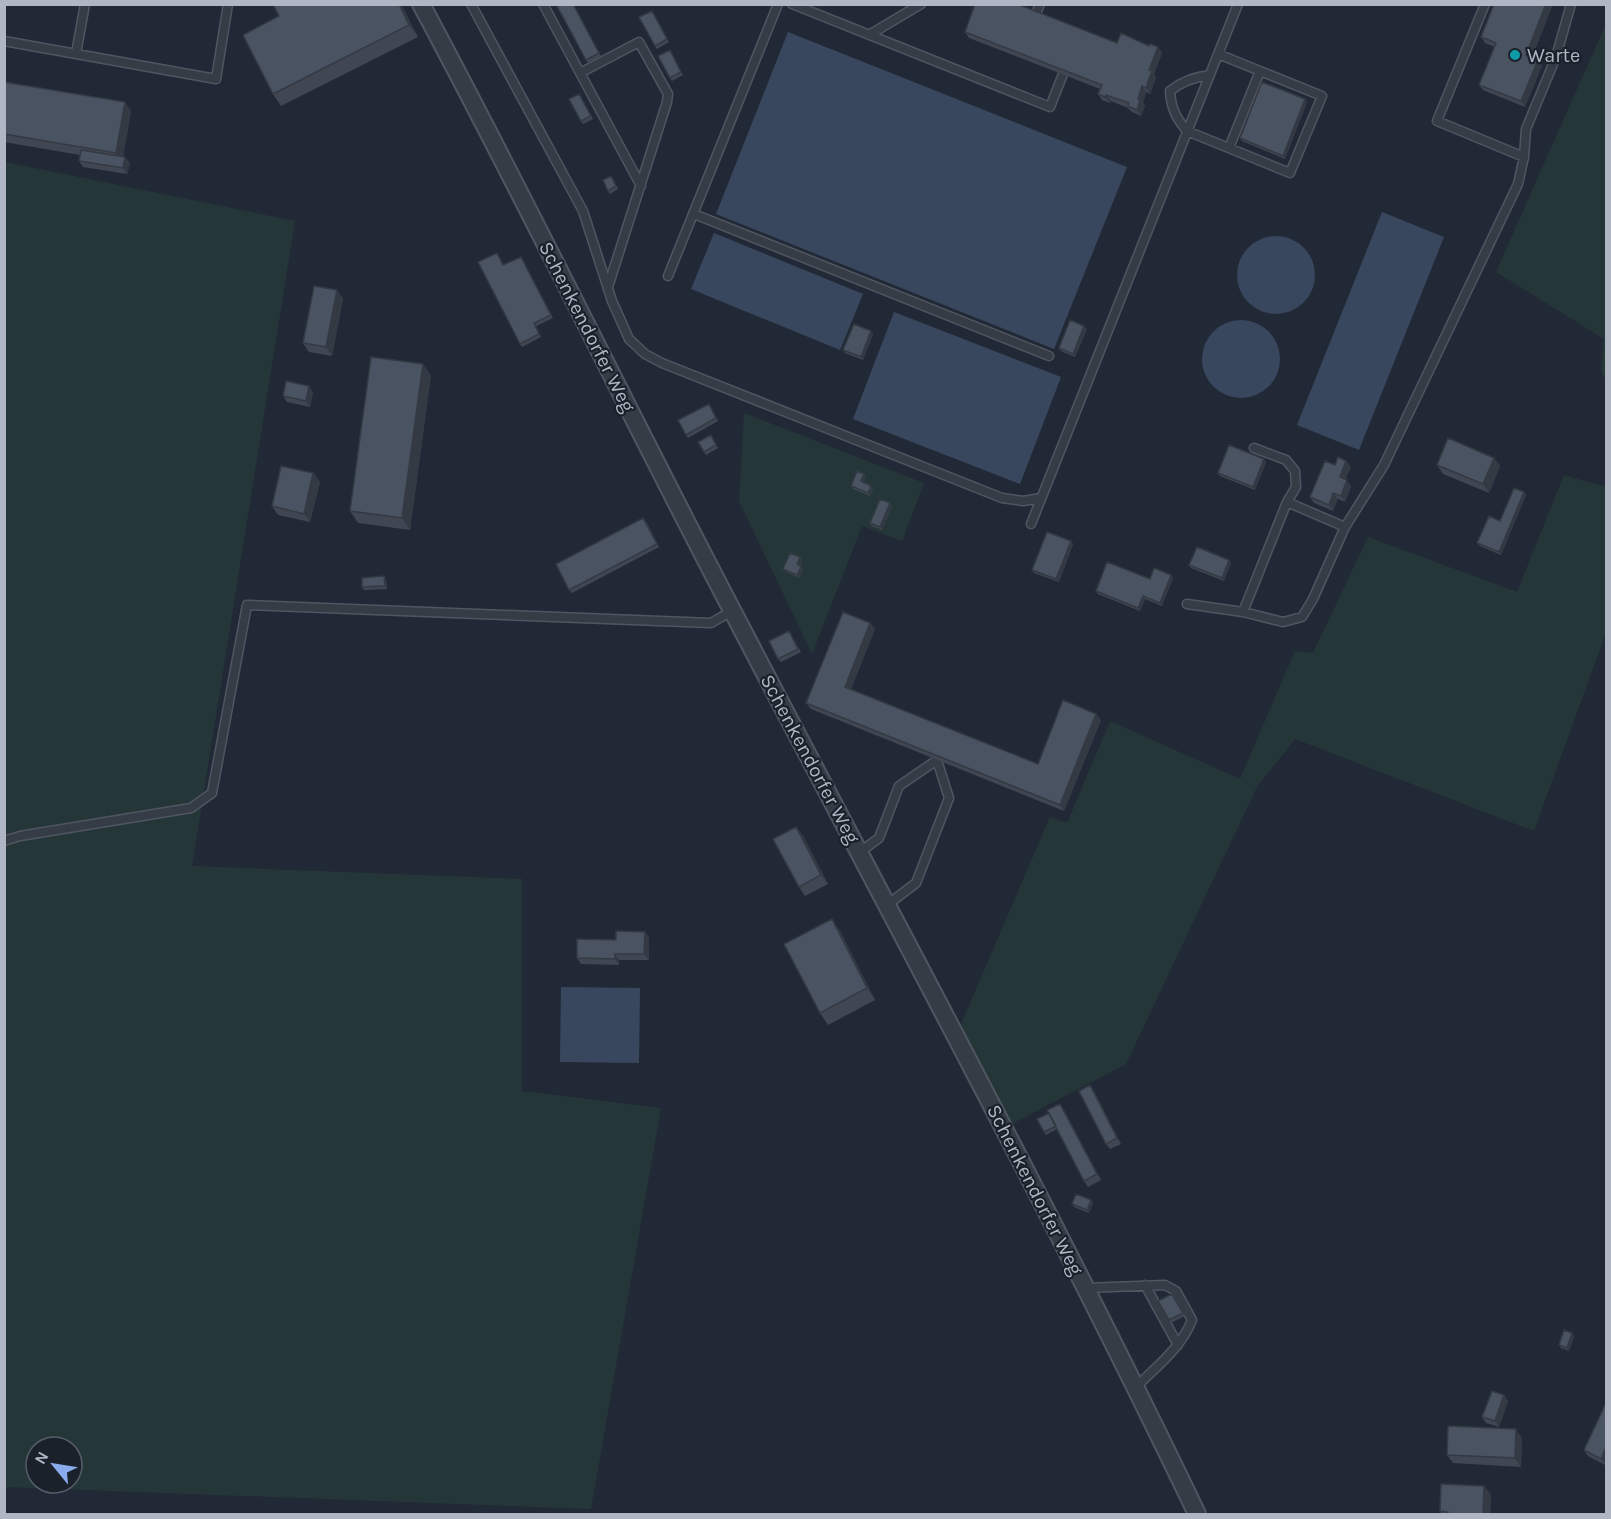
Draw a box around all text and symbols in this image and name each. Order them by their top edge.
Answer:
place label: Warte [1527,44,1580,67]
marker: Warte [1508,48,1522,62]
street label: Schenkendorfer Weg [534,238,640,416]
street label: Schenkendorfer Weg [756,670,864,848]
street label: Schenkendorfer Weg [982,1101,1088,1279]
north arrow [24,1435,84,1495]
text: N [30,1448,53,1467]

